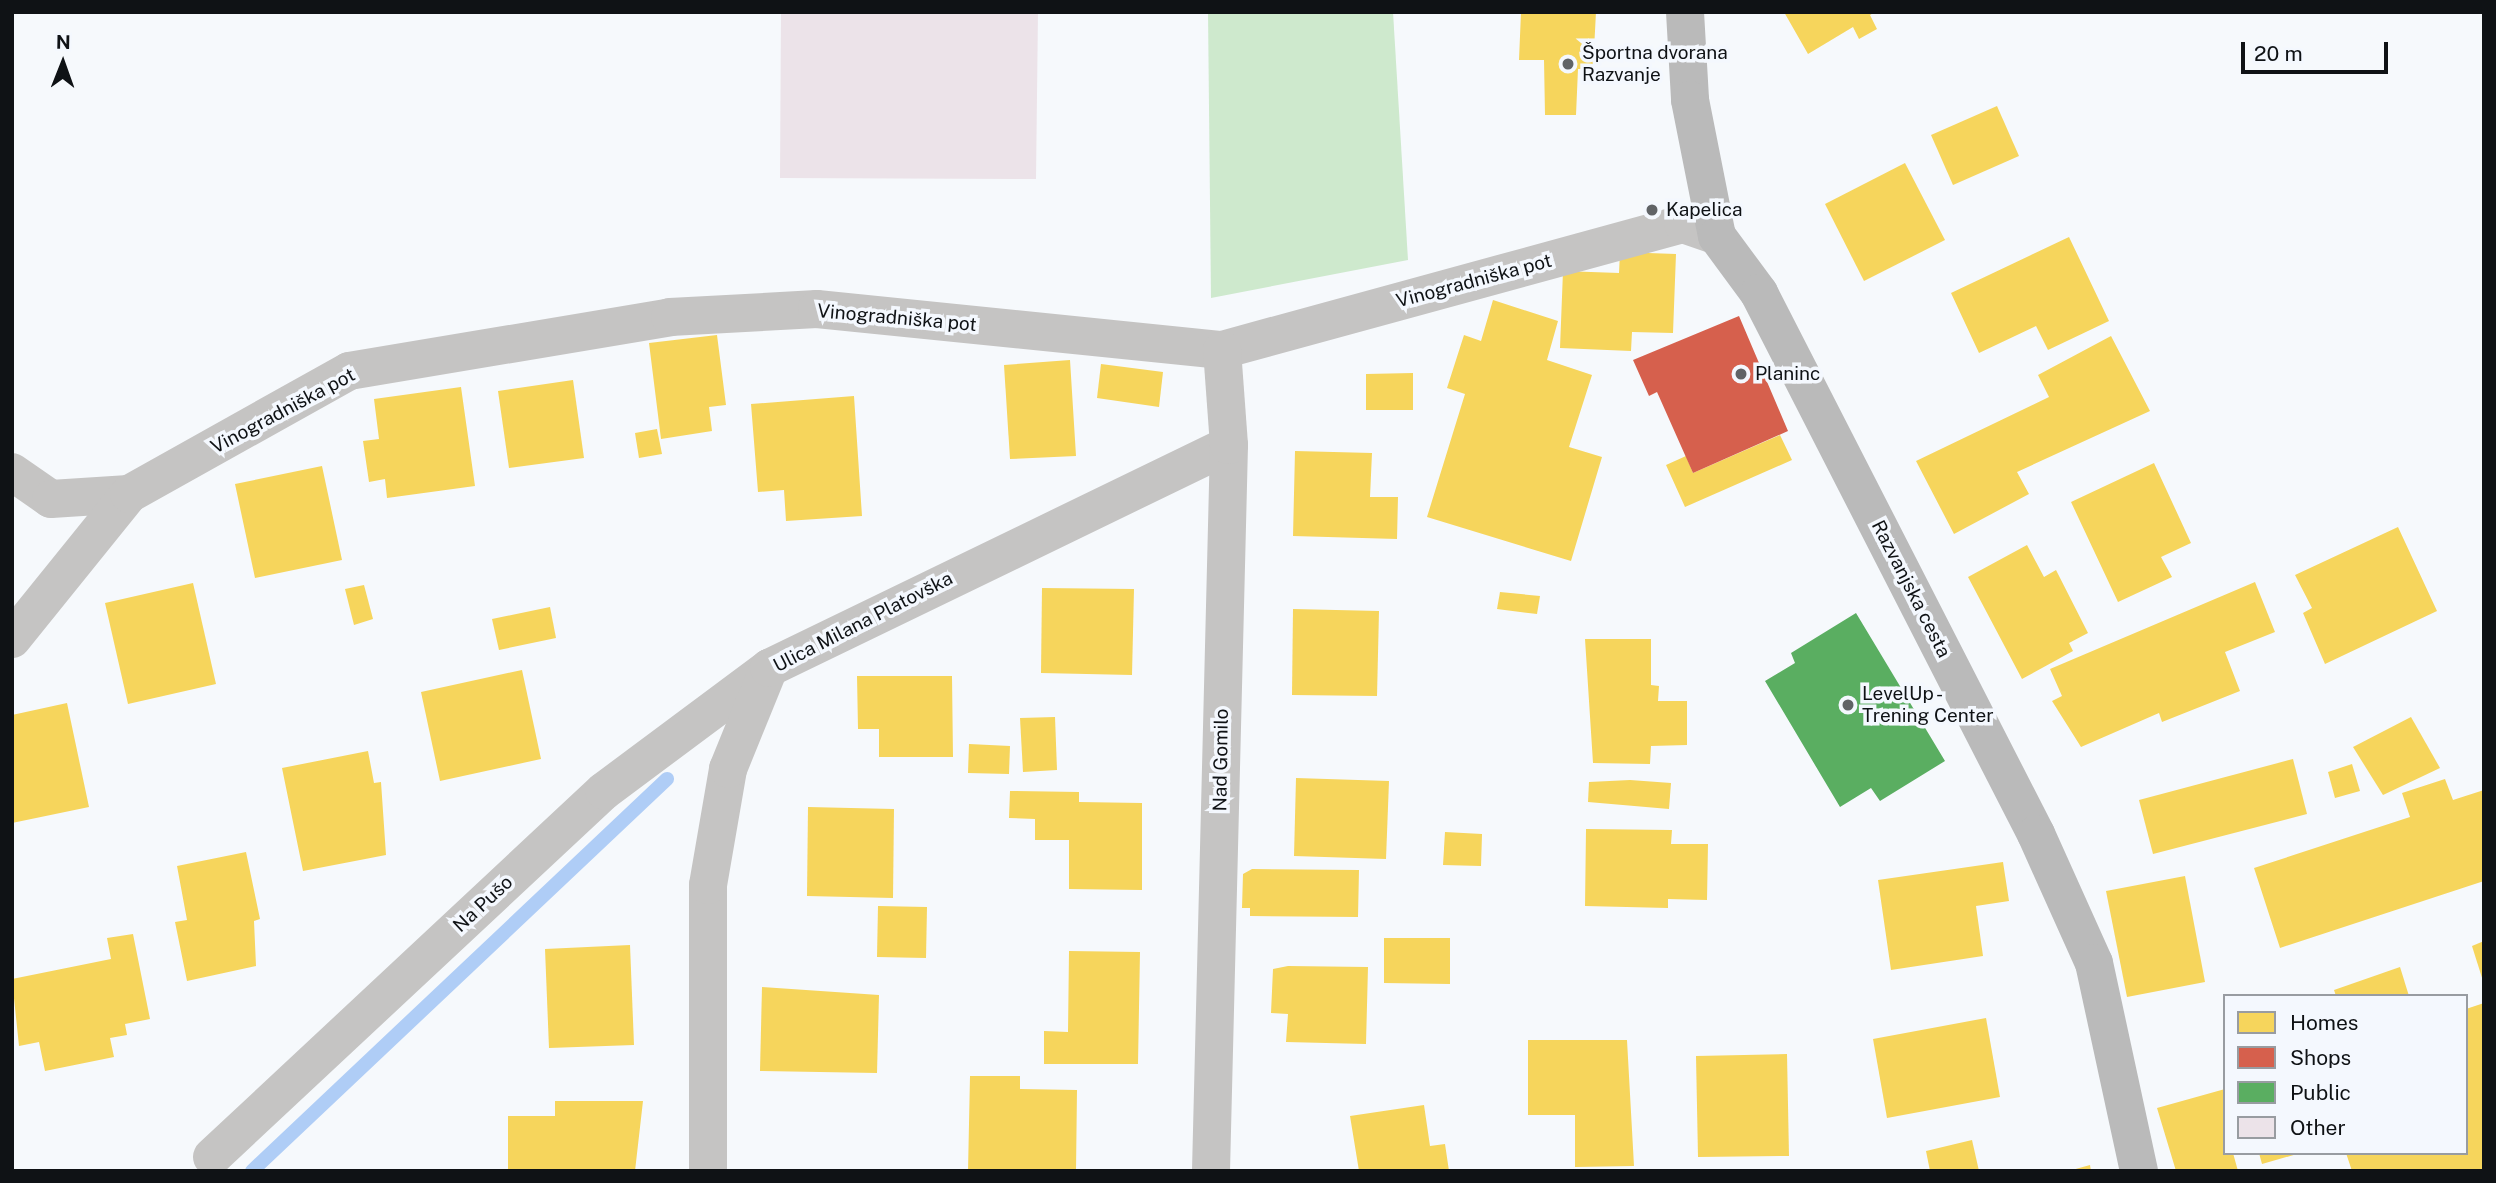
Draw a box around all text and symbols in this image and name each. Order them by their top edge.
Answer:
north arrow [28,28,98,98]
scale bar [2244,28,2391,72]
text: N [56,31,71,53]
text: 20 m [2254,41,2303,66]
place label: Športna dvorana Razvanje [1582,42,1728,86]
marker: Športna dvorana Razvanje [1560,56,1576,72]
place label: Kapelica [1666,199,1742,221]
marker: Kapelica [1644,202,1660,218]
street label: Vinogradniška pot [1394,249,1554,313]
street label: Vinogradniška pot [816,300,978,336]
street label: Vinogradniška pot [207,363,359,459]
place label: Planinc [1755,363,1820,385]
marker: Planinc [1733,366,1749,382]
street label: Razvanjska cesta [1867,516,1955,662]
street label: Ulica Milana Platovška [769,567,957,677]
place label: LevelUp - Trening Center [1862,683,1994,727]
marker: LevelUp - Trening Center [1840,697,1856,713]
street label: Nad Gomilo [1209,708,1233,812]
street label: Na Pušo [449,871,517,937]
legend [2223,994,2468,1155]
text: Homes [2290,1010,2358,1035]
text: Shops [2290,1045,2351,1070]
text: Public [2290,1080,2351,1105]
text: Other [2290,1115,2346,1140]

